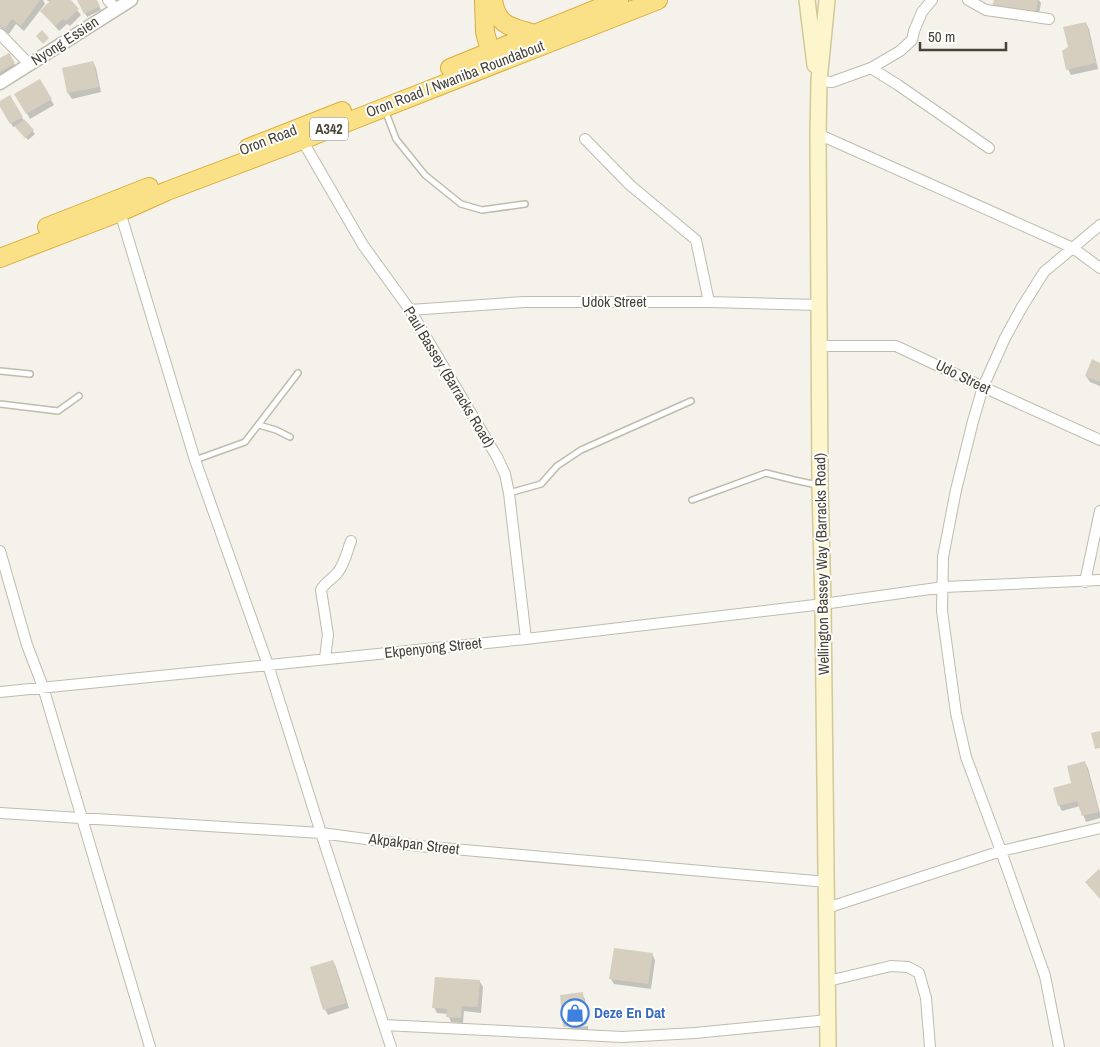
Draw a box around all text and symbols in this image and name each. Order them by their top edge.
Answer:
street label: Nyong Essien [27,11,103,70]
scale bar [920,20,1006,52]
text: 50 m [928,26,955,47]
street label: Oron Road / Nwaniba Roundabout [363,35,548,122]
road number: A342 [310,118,348,140]
street label: Oron Road [236,119,300,160]
street label: Udok Street [582,291,647,312]
street label: Paul Bassey (Barracks Road) [399,302,500,451]
street label: Udo Street [932,354,995,399]
street label: Wellington Bassey Way (Barracks Road) [809,453,834,675]
street label: Ekpenyong Street [383,632,483,663]
street label: Akpakpan Street [367,827,461,860]
shop icon: Deze En Dat [560,998,590,1028]
place label: Deze En Dat [594,1002,665,1023]

